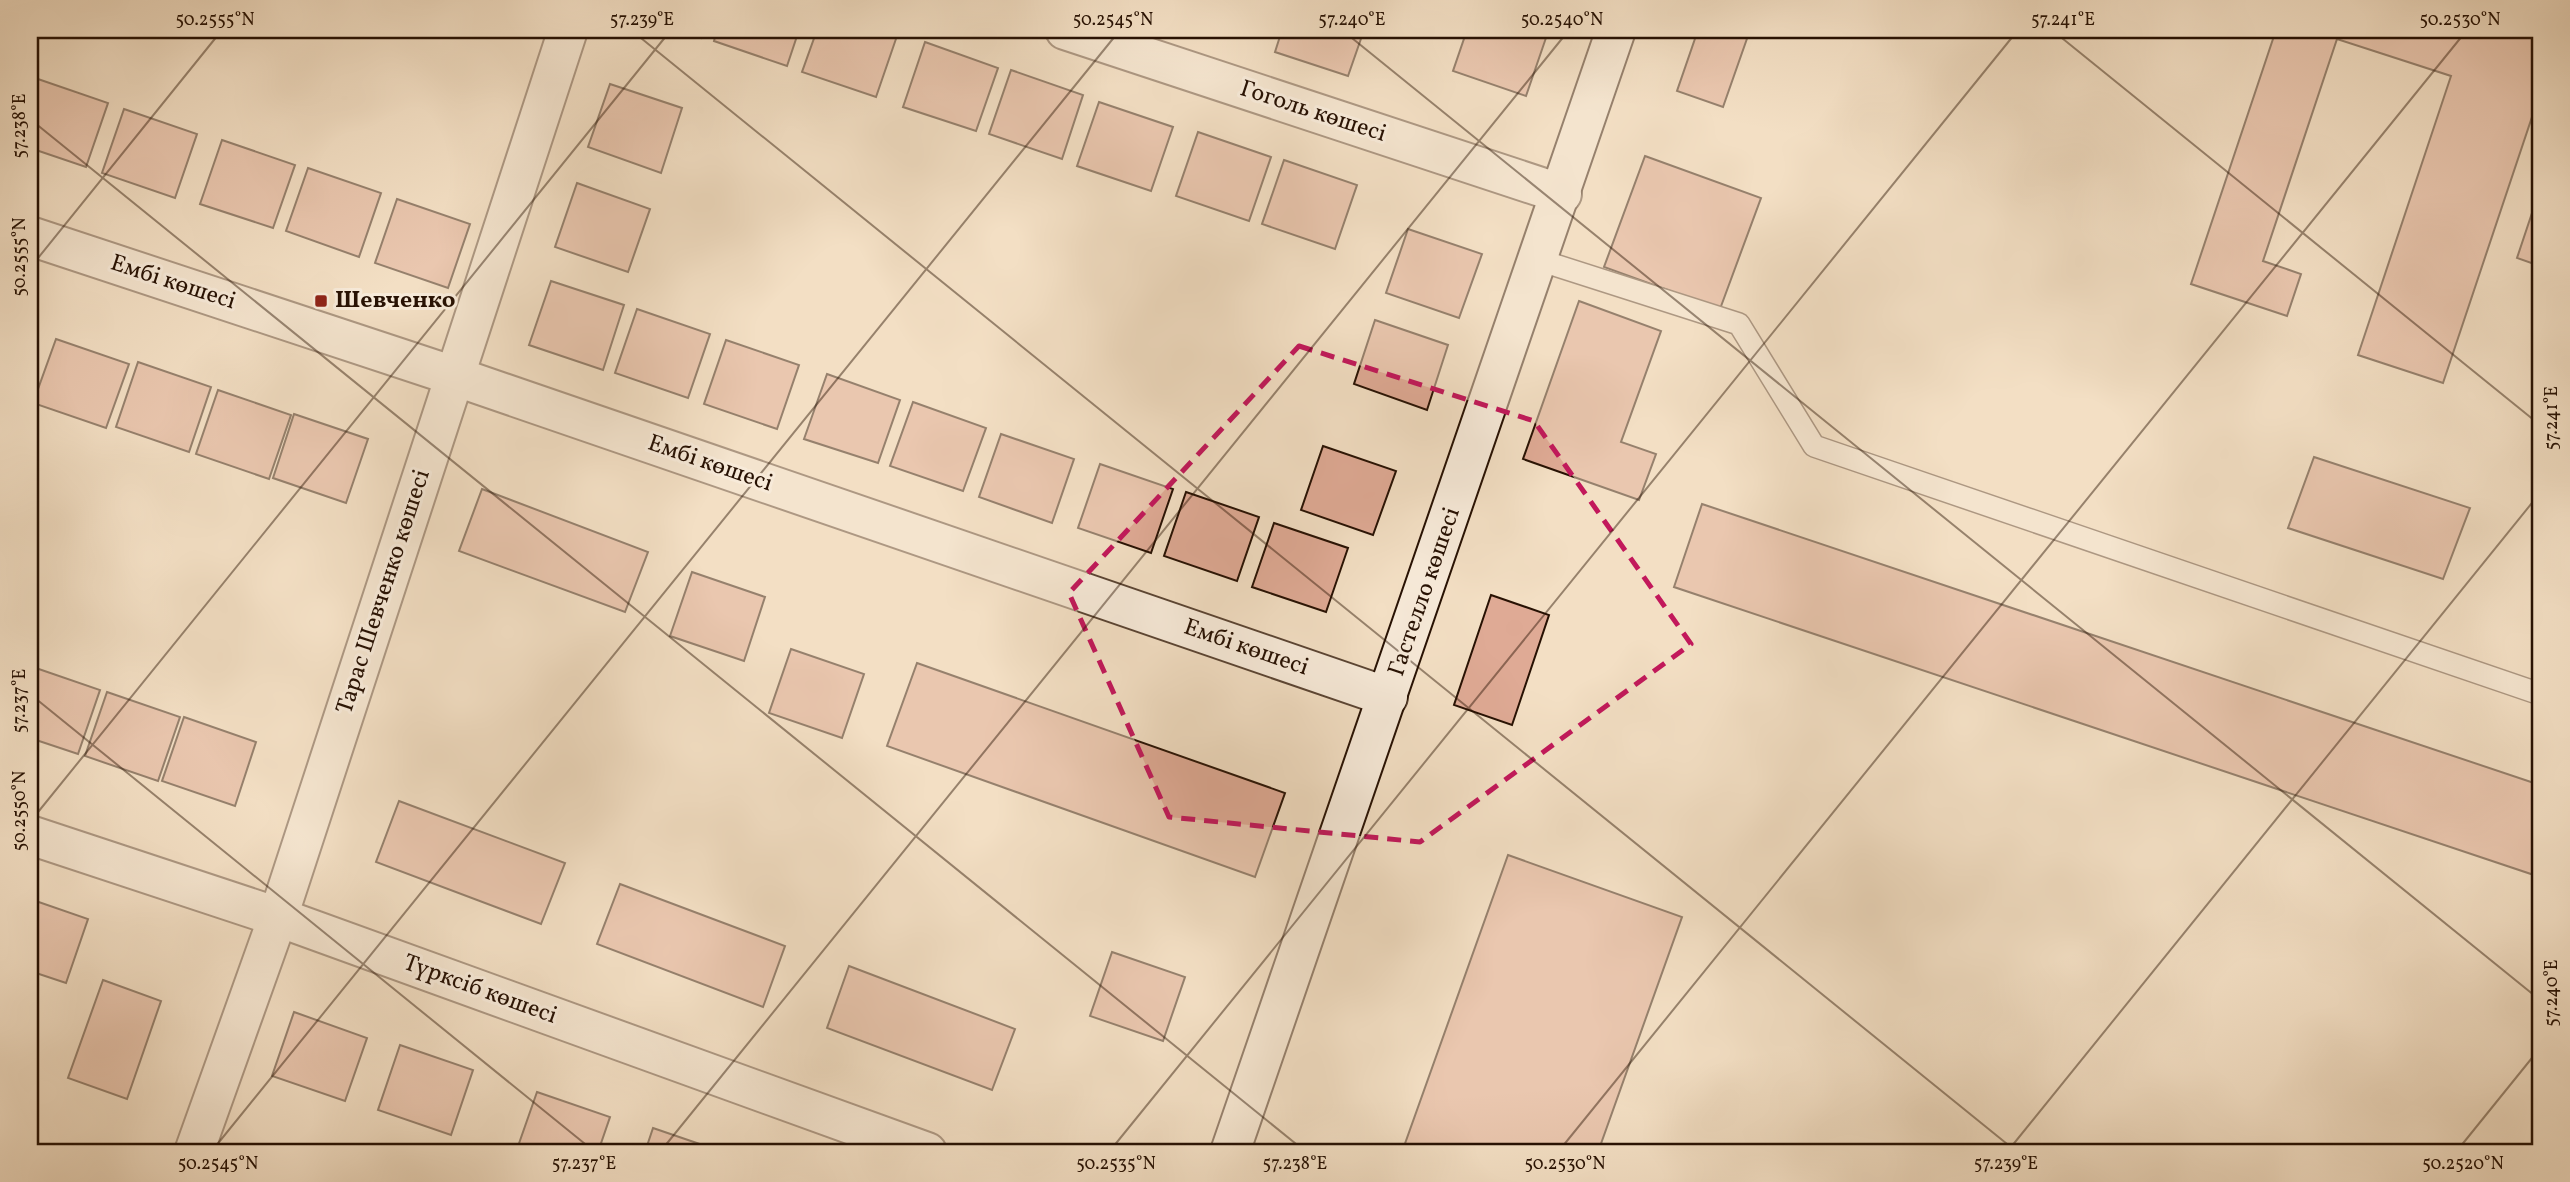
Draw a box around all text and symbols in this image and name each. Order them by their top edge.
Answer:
text: 50.2555°N [175,8,255,33]
text: 57.239°E [610,8,674,33]
text: 50.2545°N [1073,8,1153,33]
text: 57.240°E [1318,8,1386,33]
text: 50.2540°N [1521,8,1603,33]
text: 57.241°E [2031,8,2095,33]
text: 50.2530°N [2419,8,2501,33]
street label: Гоголь көшесі [1235,72,1391,152]
text: 57.238°E [8,93,33,158]
text: 50.2555°N [8,217,33,297]
street label: Ембі көшесі [106,247,240,319]
place label: Шевченко [335,284,456,318]
marker: Шевченко [313,293,329,309]
text: 57.241°E [2540,386,2565,450]
street label: Ембі көшесі [643,427,777,501]
street label: Тарас Шевченко көшесі [328,465,440,719]
street label: Гастелло көшесі [1380,503,1470,681]
street label: Ембі көшесі [1179,611,1313,685]
text: 57.237°E [8,669,33,733]
text: 50.2550°N [8,771,33,851]
street label: Түрксіб көшесі [398,946,562,1034]
text: 57.240°E [2540,959,2565,1027]
text: 50.2545°N [178,1152,258,1177]
text: 57.237°E [552,1152,616,1177]
text: 50.2535°N [1076,1152,1156,1177]
text: 57.238°E [1263,1152,1328,1177]
text: 50.2530°N [1524,1152,1606,1177]
text: 57.239°E [1974,1152,2038,1177]
text: 50.2520°N [2422,1152,2504,1177]

